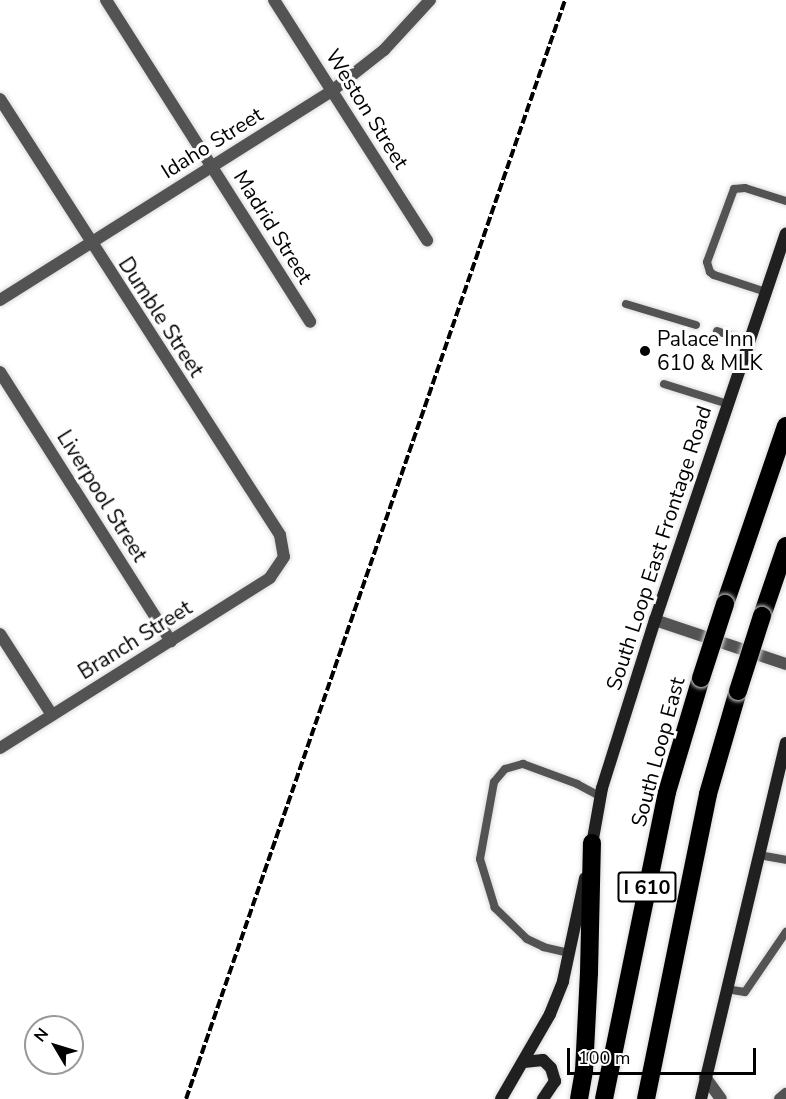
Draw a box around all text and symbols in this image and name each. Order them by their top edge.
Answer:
street label: Weston Street [320,44,414,174]
street label: Idaho Street [157,102,267,184]
street label: Madrid Street [228,166,318,288]
street label: Dumble Street [113,252,209,382]
place label: Palace Inn 610 & MLK [657,326,763,376]
marker: Palace Inn 610 & MLK [638,344,652,358]
street label: South Loop East Frontage Road [601,402,717,694]
street label: Liverpool Street [52,426,152,566]
street label: Branch Street [74,595,196,685]
street label: South Loop East [626,674,690,830]
road number: I 610 [617,870,677,904]
north arrow [24,1015,84,1075]
text: N [29,1024,54,1047]
scale bar [570,1036,759,1074]
text: 100 m [578,1046,630,1070]

